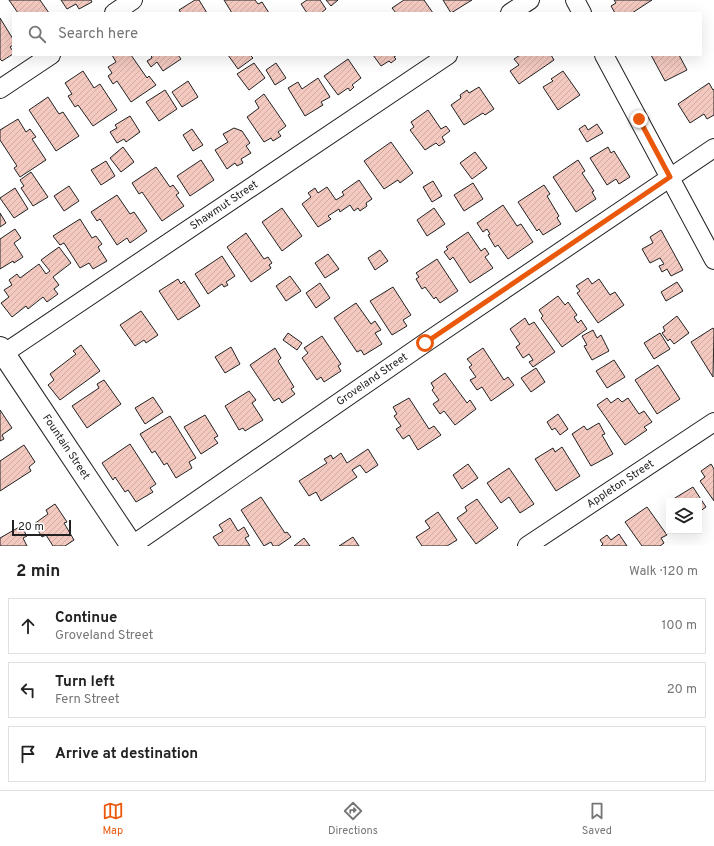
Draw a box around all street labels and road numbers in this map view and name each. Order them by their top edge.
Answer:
street label: Shawmut Street [187,178,261,233]
street label: Groveland Street [334,350,410,409]
street label: Fountain Street [39,412,93,482]
street label: Appleton Street [584,457,657,511]

